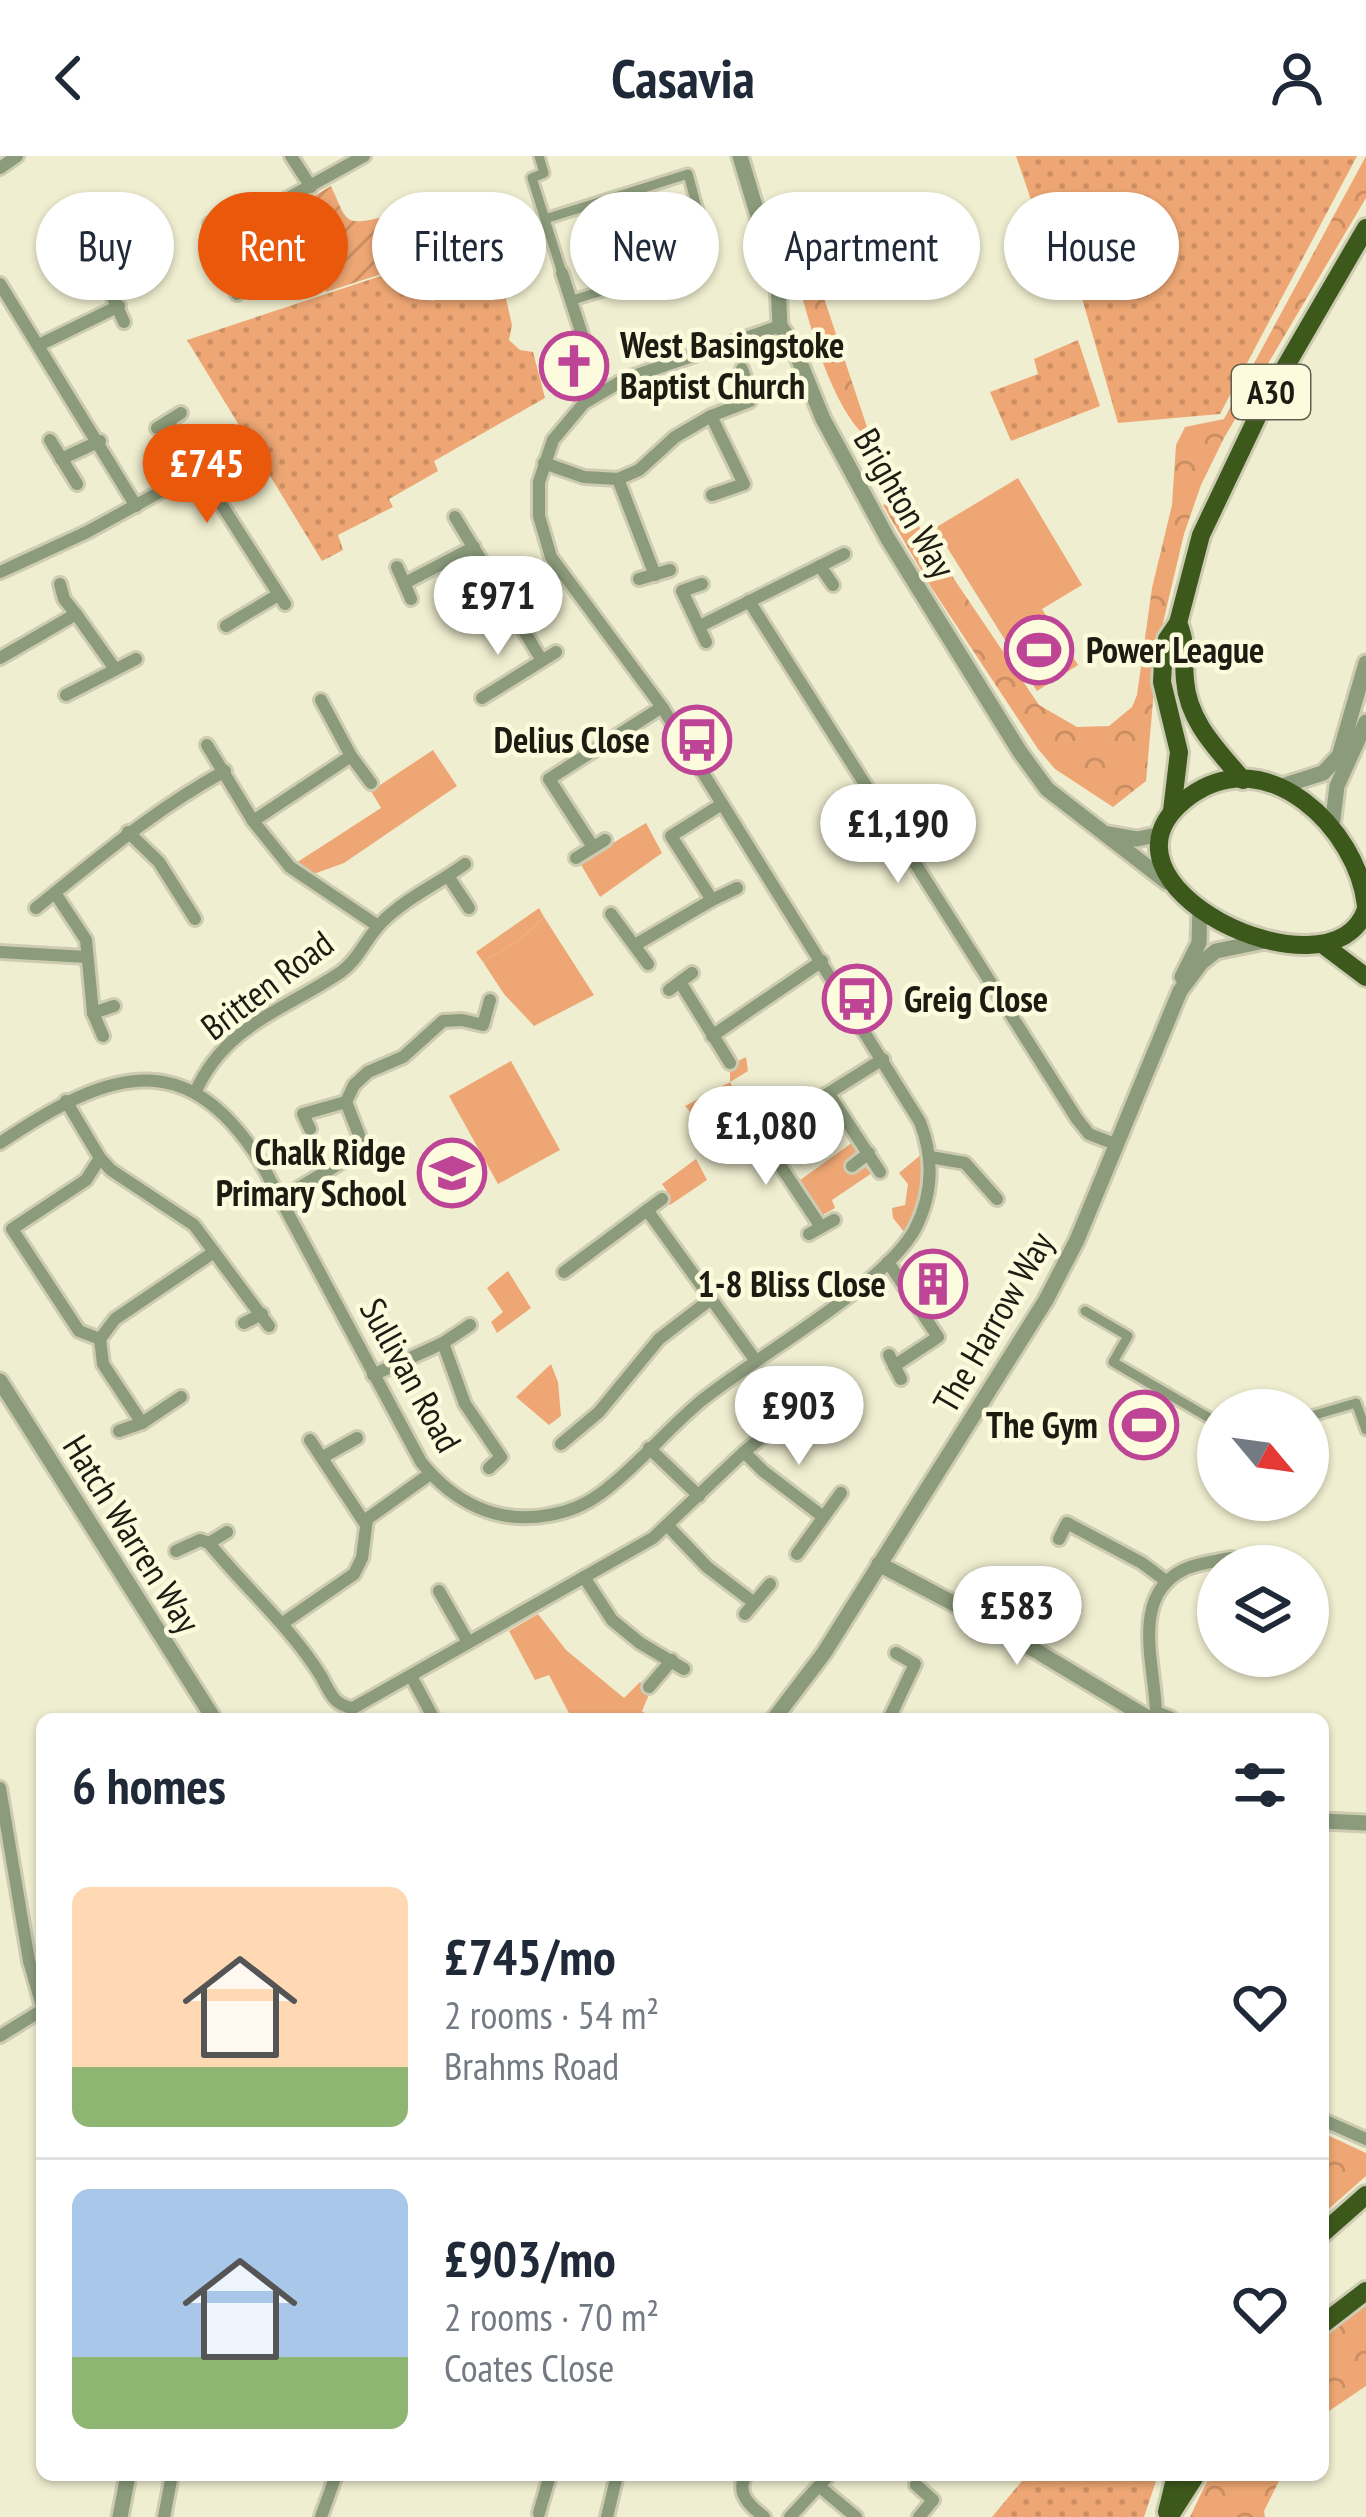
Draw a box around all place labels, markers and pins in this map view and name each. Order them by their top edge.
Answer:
place label: West Basingstoke Baptist Church [619,321,844,409]
church icon: West Basingstoke Baptist Church [539,331,609,401]
pin: £745 [136,424,278,526]
pin: £971 [427,556,569,658]
sports icon: Power League [1004,615,1074,685]
place label: Power League [1086,626,1264,673]
bus stop icon: Delius Close [662,705,732,775]
place label: Delius Close [494,716,650,763]
pin: £1,190 [800,784,996,886]
bus stop icon: Greig Close [822,964,892,1034]
place label: Greig Close [904,975,1048,1022]
pin: £1,080 [668,1086,864,1188]
place label: Chalk Ridge Primary School [216,1128,406,1216]
school or university icon: Chalk Ridge Primary School [417,1138,487,1208]
building icon: 1-8 Bliss Close [898,1249,968,1319]
place label: 1-8 Bliss Close [698,1260,886,1307]
pin: £903 [728,1366,870,1468]
sports icon: The Gym [1109,1390,1179,1460]
place label: The Gym [986,1401,1098,1448]
pin: £583 [946,1566,1088,1668]

